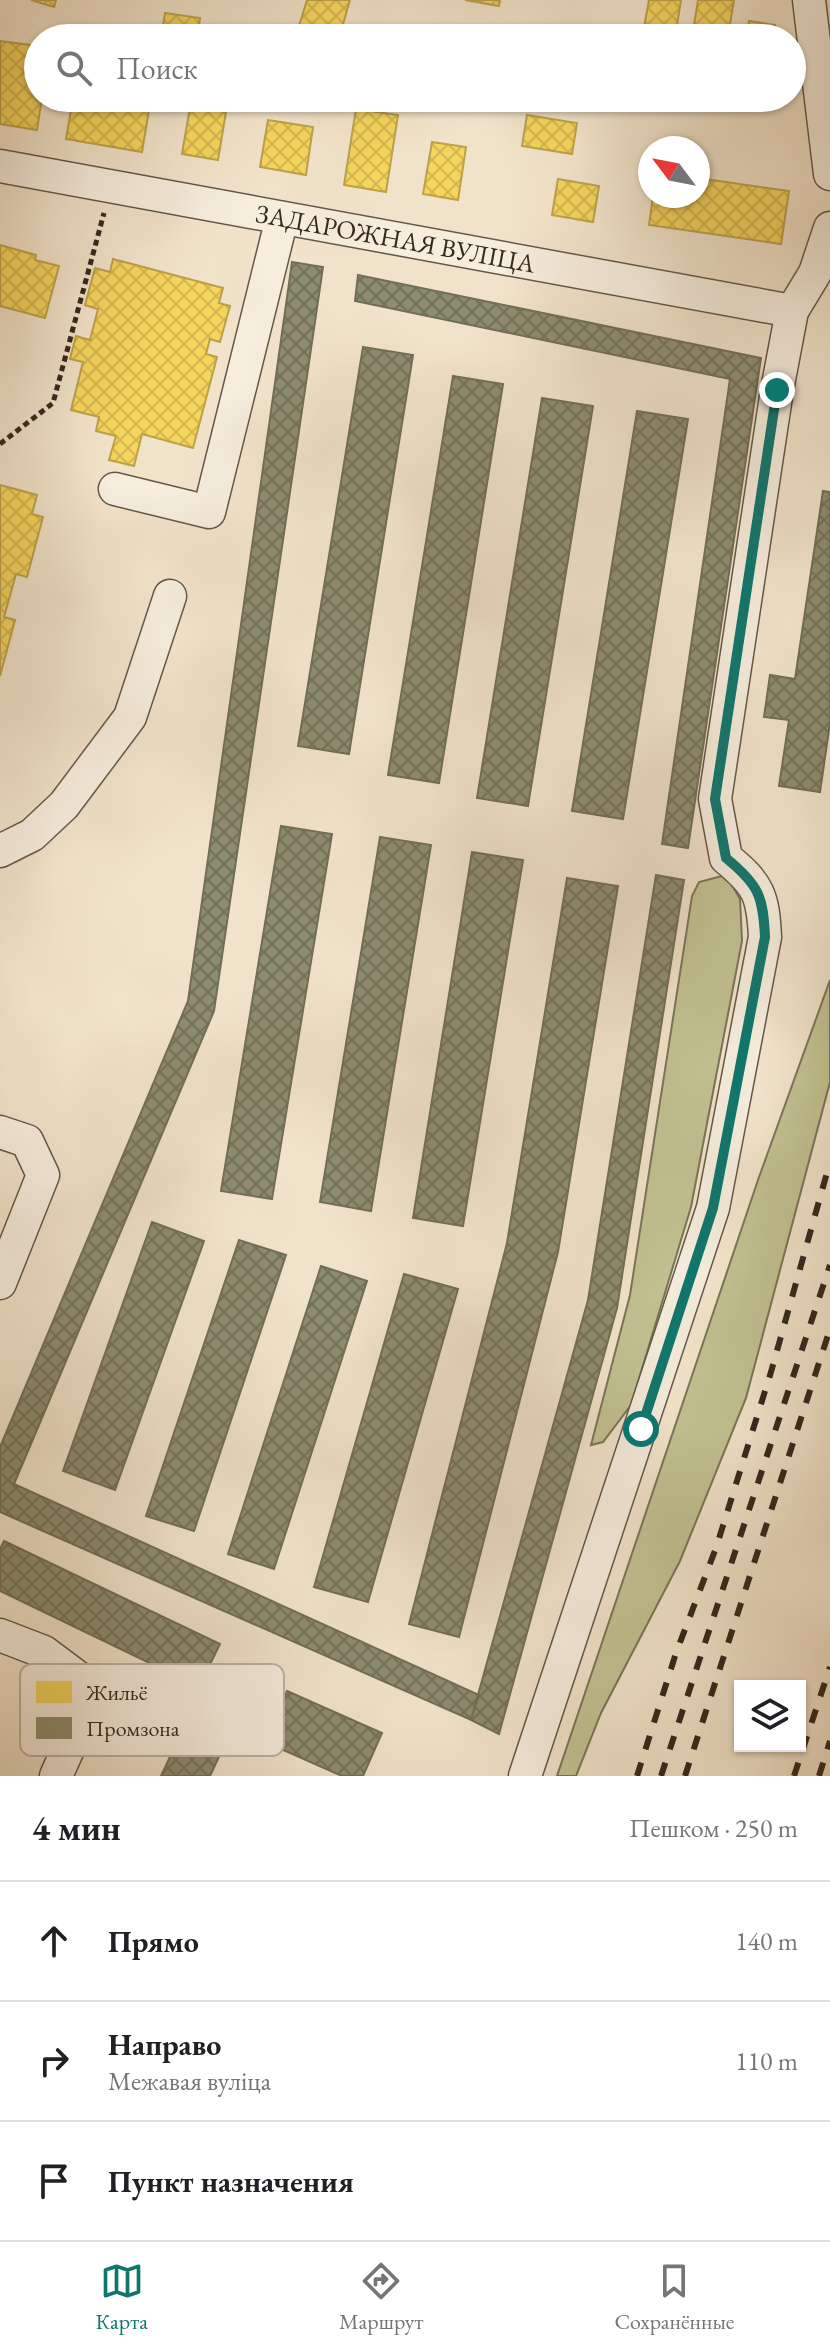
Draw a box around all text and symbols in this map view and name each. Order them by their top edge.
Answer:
search box [24,24,806,112]
icon: search [52,46,96,90]
text: Поиск [116,49,198,88]
north arrow [638,136,710,208]
street label: ЗАДАРОЖНАЯ ВУЛІЦА [253,196,539,281]
route end [759,372,795,408]
route start [623,1411,659,1447]
legend [20,1664,284,1756]
text: Жильё [85,1678,148,1707]
map controls [734,1680,806,1752]
button: layers [734,1680,806,1752]
text: Промзона [86,1714,180,1743]
text: 4 мин [32,1806,121,1850]
text: Пешком · 250 m [629,1811,798,1845]
icon: ahead [32,1919,76,1963]
text: Прямо [108,1922,199,1961]
text: 140 m [735,1924,798,1958]
text: Направо [108,2025,221,2064]
icon: right [32,2039,76,2083]
text: 110 m [735,2044,798,2078]
text: Межавая вуліца [108,2064,271,2098]
icon: arrive [32,2159,76,2203]
text: Пункт назначения [108,2162,354,2201]
tab: Карта [96,2259,148,2336]
tab: Маршрут [339,2259,423,2336]
tab: Сохранённые [614,2259,734,2336]

